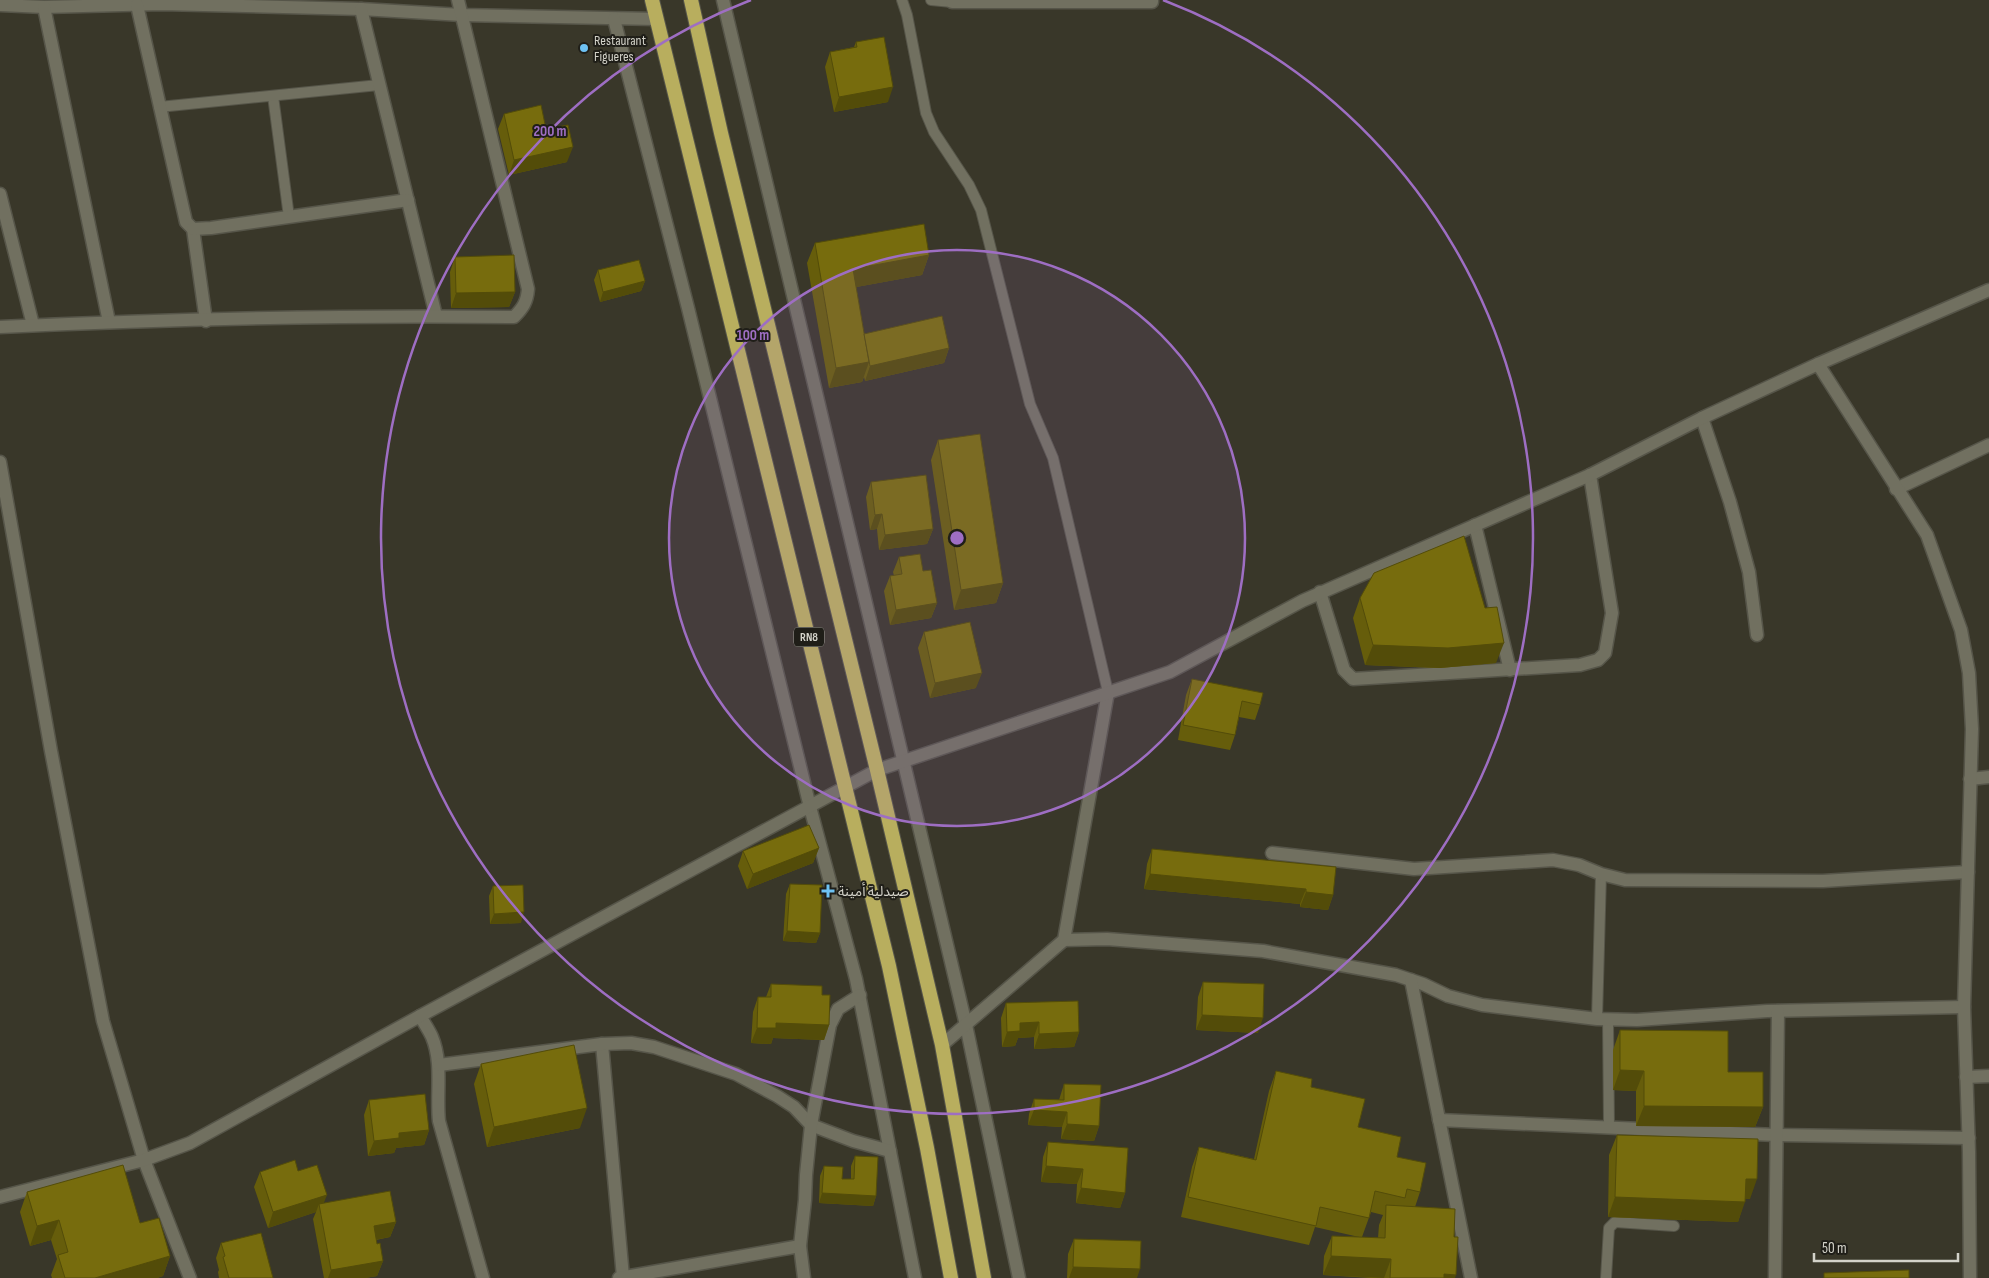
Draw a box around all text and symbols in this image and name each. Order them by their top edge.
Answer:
place label: Restaurant Figueres [594,32,646,65]
marker: Restaurant Figueres [578,42,590,54]
text: 200 m [533,122,567,141]
text: 100 m [737,326,769,345]
centre of rings [948,529,966,547]
road number: RN8 [794,628,824,646]
place label: صيدلية أمينة [838,882,909,900]
marker: صيدلية أمينة [822,885,834,897]
scale bar [1814,1230,1958,1262]
text: 50 m [1822,1239,1847,1258]

